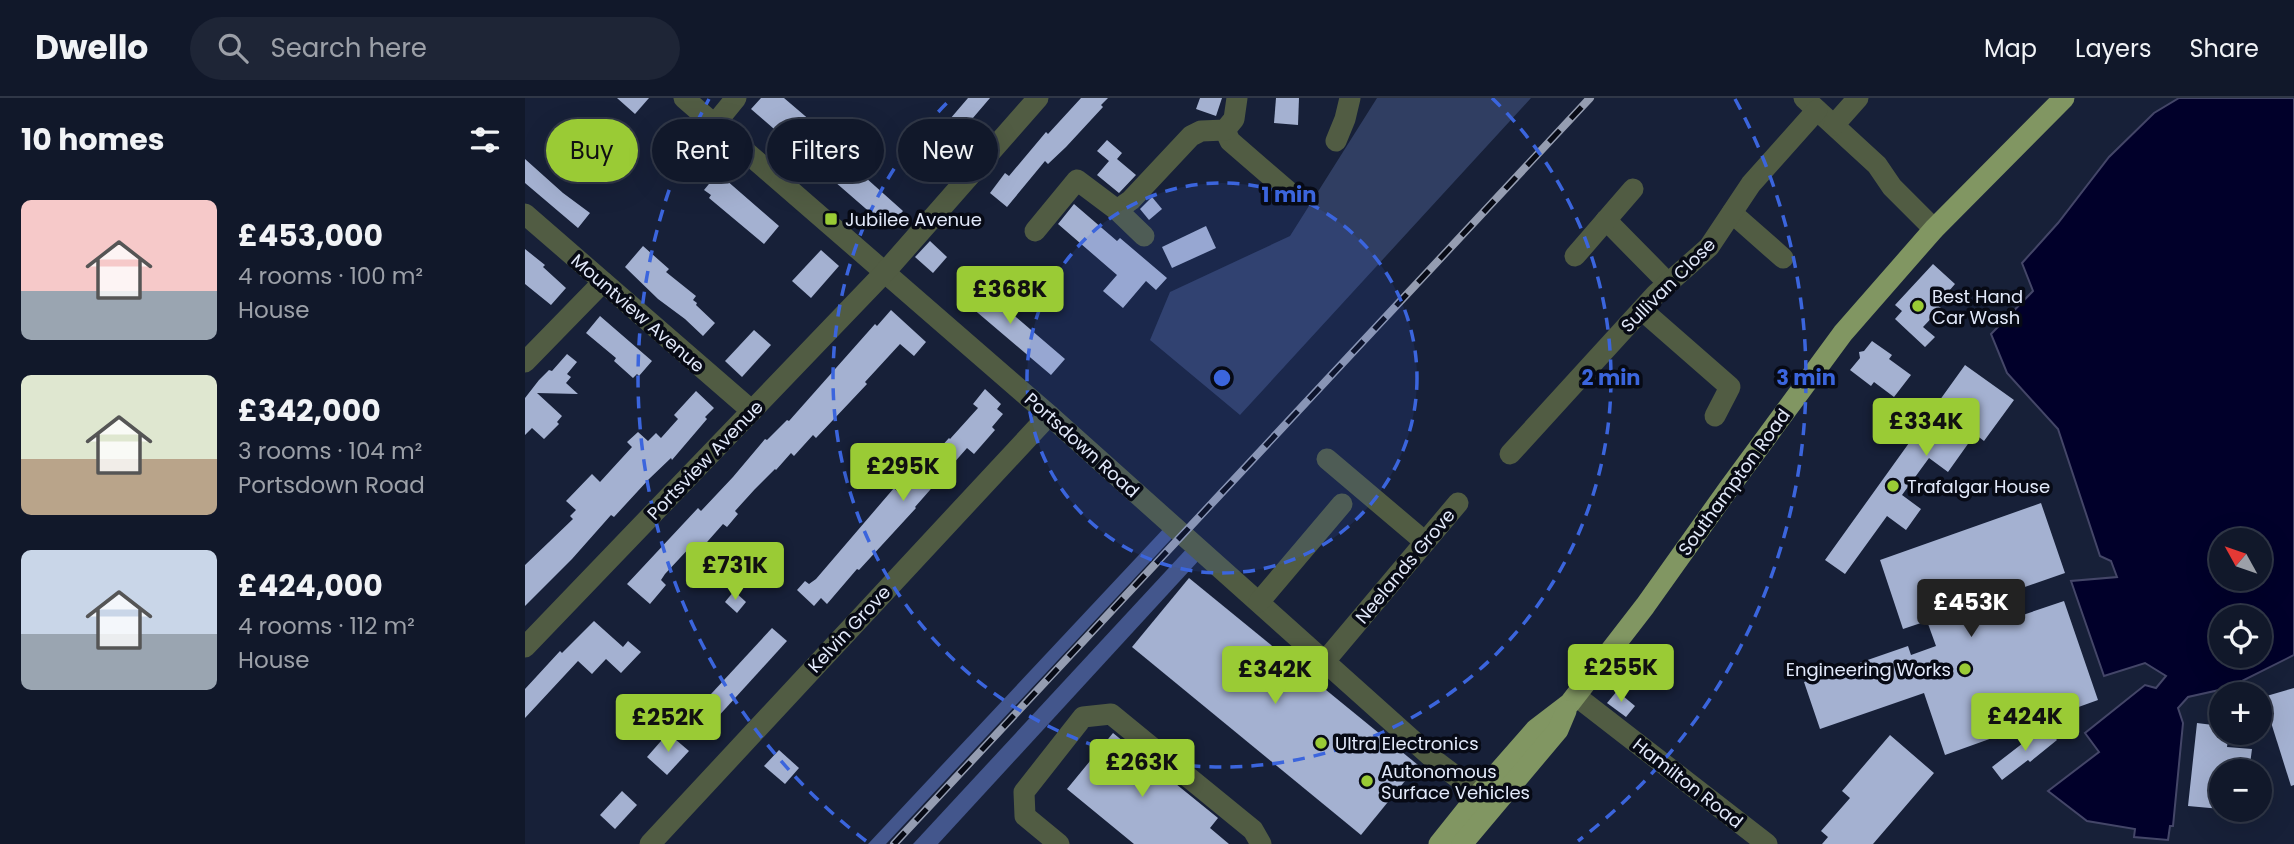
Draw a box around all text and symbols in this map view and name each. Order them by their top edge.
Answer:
search box [190,17,680,80]
text: Dwello [35,24,148,71]
icon: search [214,29,252,67]
text: Search here [270,30,427,66]
text: Map [1984,32,2037,65]
text: Layers [2075,32,2151,65]
text: Share [2189,32,2259,65]
text: 10 homes [21,118,165,161]
chip: Buy [546,119,638,182]
chip: Rent [652,119,753,182]
chip: Filters [767,119,884,182]
chip: New [898,119,998,182]
icon: filters [466,121,504,159]
text: 1 min [1262,180,1316,209]
place label: Jubilee Avenue [845,207,982,232]
marker: Jubilee Avenue [823,211,839,227]
text: £453,000 [238,214,383,257]
icon: home [77,228,161,312]
street label: Sullivan Close [1615,232,1721,338]
street label: Mountview Avenue [566,248,710,378]
text: 4 rooms · 100 m² [238,260,423,292]
pin: £368K [961,266,1059,326]
text: £368K [973,273,1047,305]
place label: Best Hand Car Wash [1932,284,2023,330]
text: House [238,294,310,326]
marker: Best Hand Car Wash [1910,298,1926,314]
text: 2 min [1581,363,1641,392]
text: 3 min [1776,363,1836,392]
centre of rings [1210,366,1234,390]
street label: Portsdown Road [1019,387,1145,503]
text: £342,000 [238,389,381,432]
street label: Portsview Avenue [641,395,769,525]
pin: £334K [1877,398,1975,458]
icon: home [77,403,161,487]
street label: Southampton Road [1672,404,1796,560]
text: £334K [1889,405,1963,437]
text: 3 rooms · 104 m² [238,435,422,467]
pin: £295K [854,444,952,503]
text: £295K [866,450,940,482]
text: Portsdown Road [238,469,425,501]
place label: Trafalgar House [1907,474,2050,499]
marker: Trafalgar House [1885,478,1901,494]
street label: Neelands Grove [1349,503,1461,629]
north arrow [2209,528,2271,592]
map controls [2209,528,2272,822]
pin: £731K [686,542,784,602]
text: £731K [702,549,768,581]
text: £424,000 [238,564,383,607]
icon: home [77,578,161,662]
street label: Kelvin Grove [802,580,896,678]
pin: £453K [1922,580,2020,639]
text: £453K [1933,586,2009,618]
button: locate [2209,605,2272,668]
text: 4 rooms · 112 m² [238,610,415,642]
text: House [238,644,310,676]
pin: £255K [1572,644,1670,704]
pin: £342K [1226,646,1324,706]
text: £255K [1584,651,1658,683]
text: £342K [1238,653,1312,685]
place label: Engineering Works [1786,657,1951,682]
marker: Engineering Works [1957,661,1973,677]
button: + [2209,682,2272,745]
pin: £252K [619,694,717,754]
pin: £424K [1976,694,2074,753]
text: £424K [1987,700,2063,732]
text: £252K [632,701,704,733]
place label: Ultra Electronics [1335,731,1479,756]
street label: Hamilton Road [1628,732,1748,834]
marker: Ultra Electronics [1313,735,1329,751]
pin: £263K [1093,740,1191,799]
text: £263K [1106,746,1178,778]
place label: Autonomous Surface Vehicles [1381,759,1530,805]
button: − [2209,759,2272,822]
marker: Autonomous Surface Vehicles [1359,773,1375,789]

